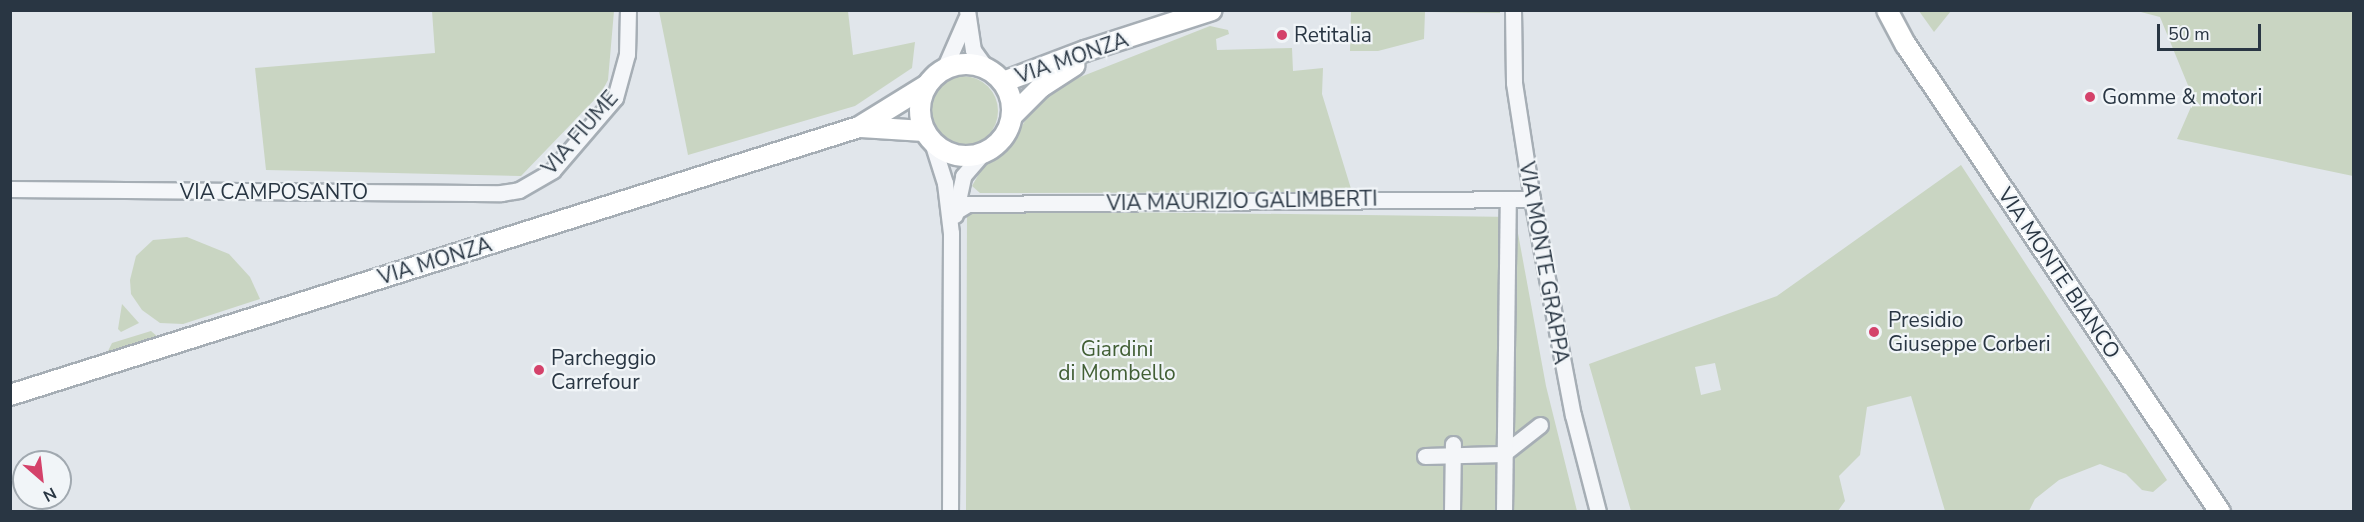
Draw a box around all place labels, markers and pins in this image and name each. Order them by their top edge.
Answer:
place label: Retitalia [1294,22,1372,48]
marker: Retitalia [1275,28,1289,42]
place label: Gomme & motori [2102,84,2262,110]
marker: Gomme & motori [2083,90,2097,104]
place label: Presidio Giuseppe Corberi [1888,307,2051,357]
marker: Presidio Giuseppe Corberi [1865,323,1883,341]
place label: Parcheggio Carrefour [551,345,656,395]
marker: Parcheggio Carrefour [532,363,546,377]

